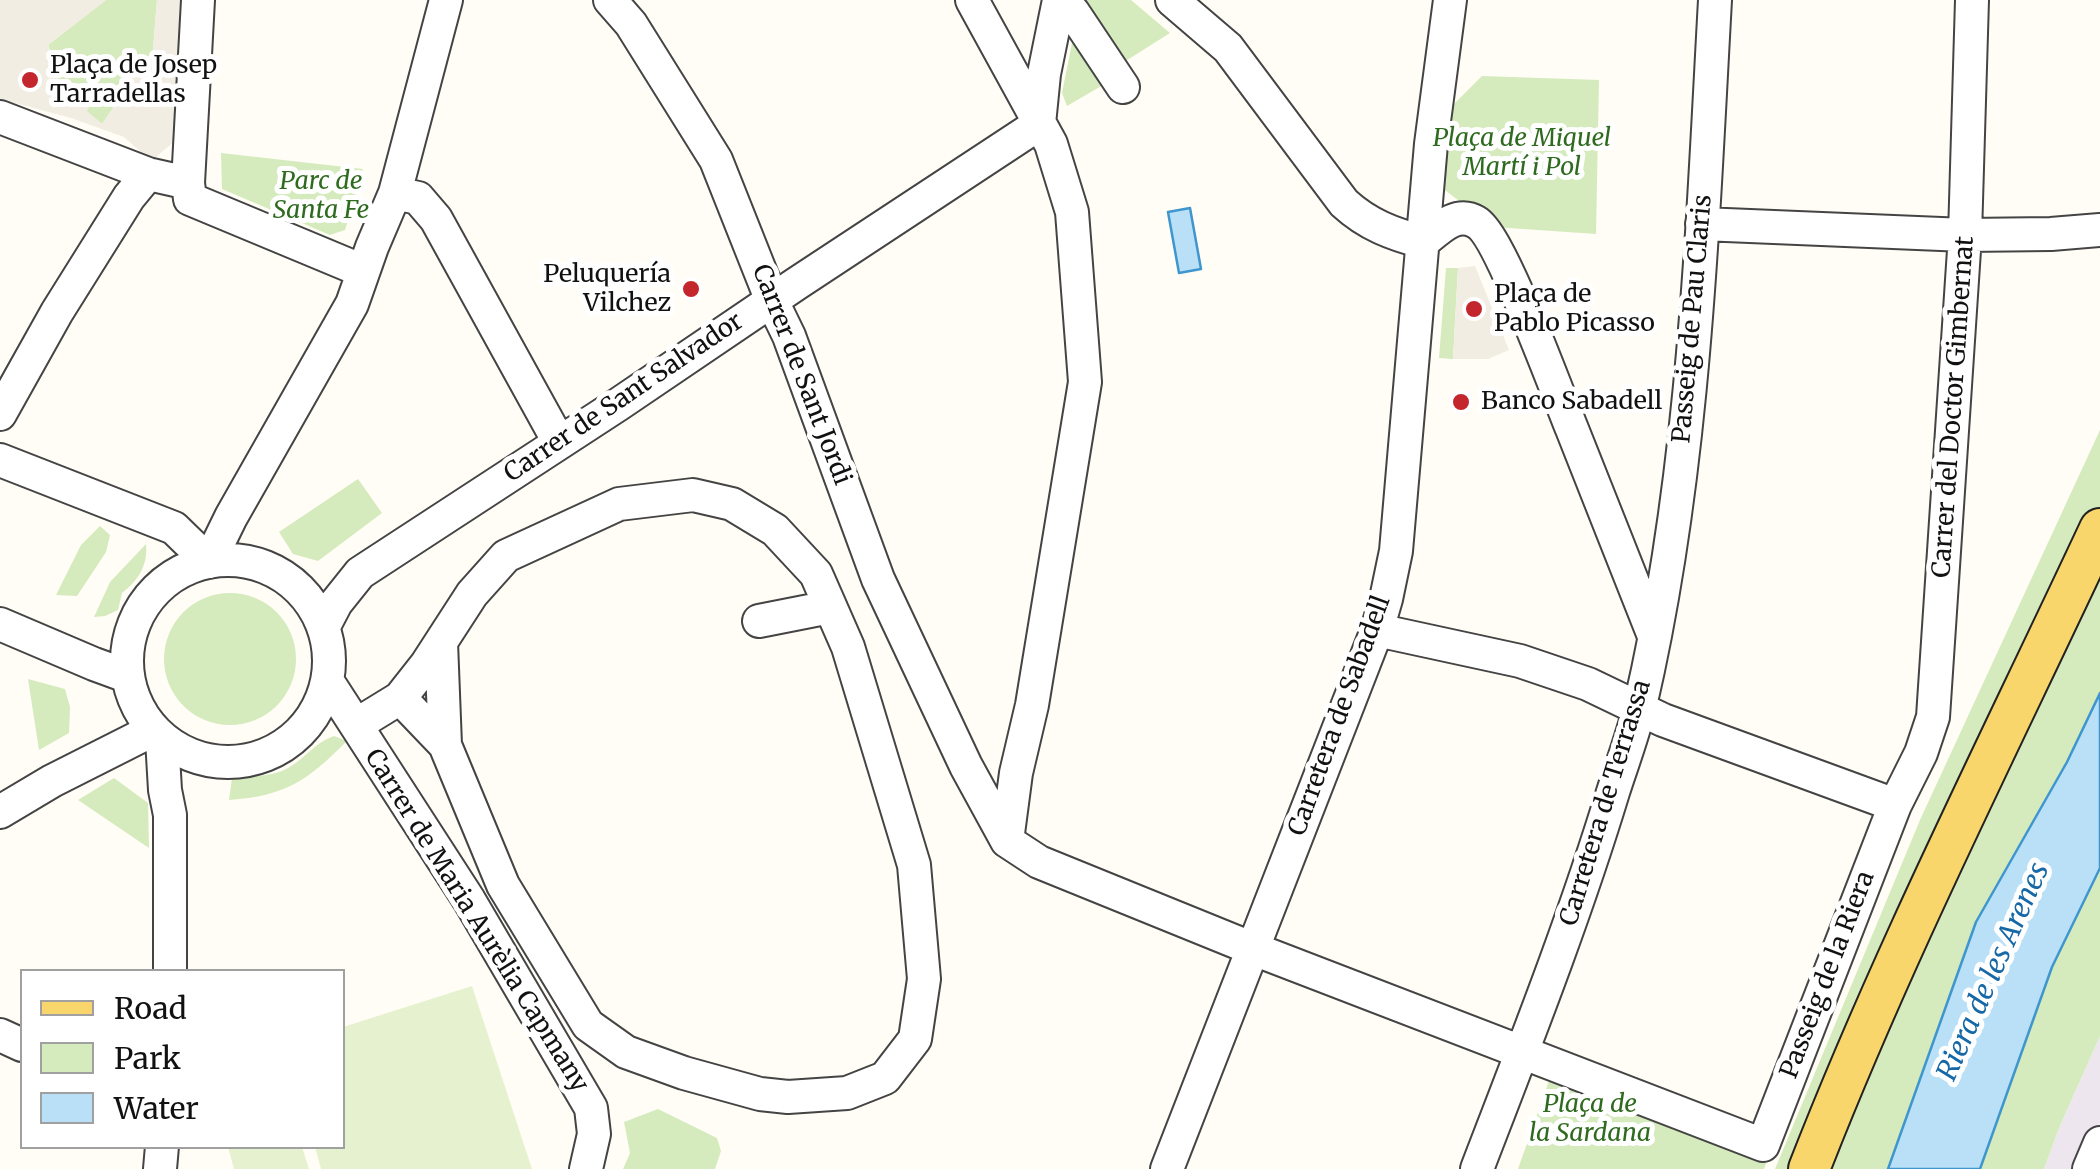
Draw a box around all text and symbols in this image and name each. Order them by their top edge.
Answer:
place label: Plaça de Josep Tarradellas [50,51,217,110]
marker: Plaça de Josep Tarradellas [19,69,41,91]
park label: Plaça de Miquel Martí i Pol [1433,124,1611,183]
park label: Parc de Santa Fe [273,167,369,226]
street label: Passeig de Pau Claris [1667,193,1719,445]
street label: Carrer del Doctor Gimbernat [1927,235,1981,579]
place label: Peluquería Vilchez [543,260,671,319]
street label: Carrer de Sant Jordi [745,261,857,489]
marker: Peluquería Vilchez [680,278,702,300]
place label: Plaça de Pablo Picasso [1494,280,1655,339]
marker: Plaça de Pablo Picasso [1463,298,1485,320]
street label: Carrer de Sant Salvador [499,307,749,489]
place label: Banco Sabadell [1481,387,1662,417]
marker: Banco Sabadell [1450,391,1472,413]
street label: Carretera de Sabadell [1283,592,1397,840]
street label: Carretera de Terrassa [1554,676,1658,930]
street label: Carrer de Maria Aurèlia Capmany [358,744,594,1098]
water label: Riera de les Arenes [1931,858,2057,1086]
street label: Passeig de la Riera [1775,867,1881,1083]
legend [20,969,345,1149]
text: Road [114,989,187,1027]
text: Park [114,1039,181,1077]
text: Water [114,1089,199,1127]
park label: Plaça de la Sardana [1529,1090,1651,1149]

